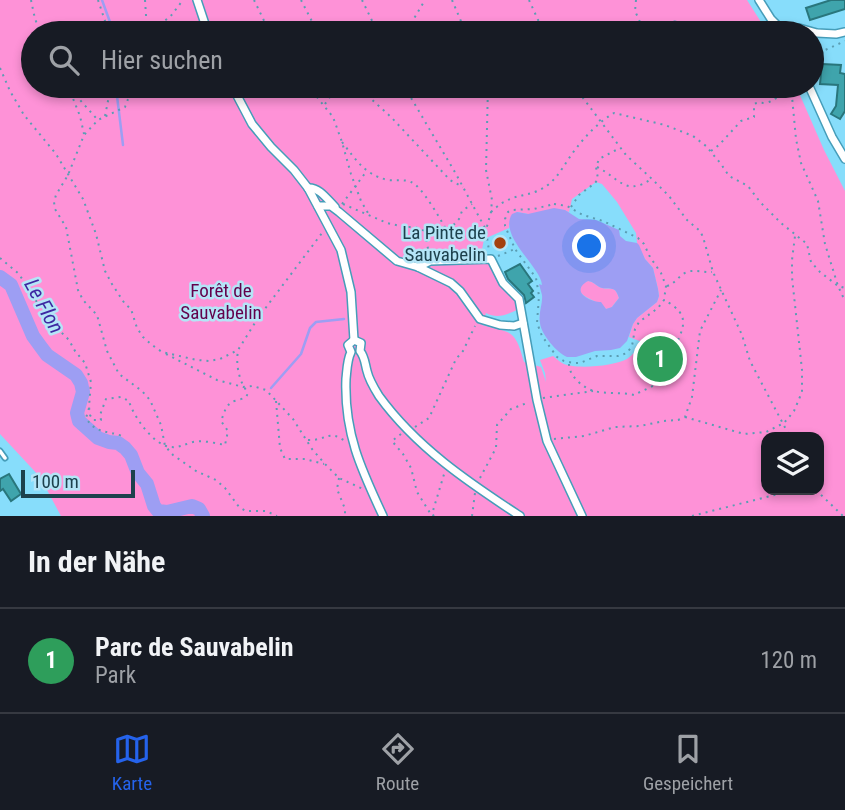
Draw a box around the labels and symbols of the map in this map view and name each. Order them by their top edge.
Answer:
place label: La Pinte de Sauvabelin [402,221,486,266]
your location [572,229,606,263]
marker: La Pinte de Sauvabelin [492,235,508,251]
water label: Le Flon [19,275,69,337]
park label: Forêt de Sauvabelin [180,279,262,324]
pin: 1 [637,333,683,385]
scale bar [21,467,135,499]

